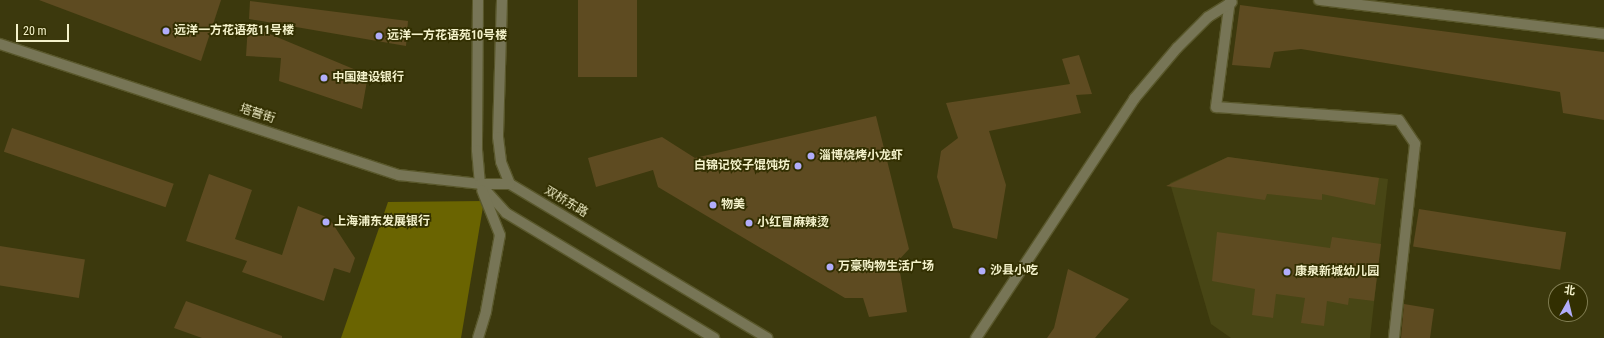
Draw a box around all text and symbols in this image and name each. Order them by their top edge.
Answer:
scale bar [18,16,71,42]
text: 20 m [23,24,47,38]
place label: 远洋一方花语苑11号楼 [174,24,294,38]
marker: 远洋一方花语苑11号楼 [161,26,171,36]
place label: 远洋一方花语苑10号楼 [387,29,507,43]
marker: 远洋一方花语苑10号楼 [374,31,384,41]
place label: 中国建设银行 [332,71,404,85]
marker: 中国建设银行 [319,73,329,83]
street label: 塔营街 [238,102,276,126]
place label: 淄博烧烤小龙虾 [819,149,903,163]
marker: 淄博烧烤小龙虾 [806,151,816,161]
place label: 白锦记饺子馄饨坊 [694,159,790,173]
marker: 白锦记饺子馄饨坊 [793,161,803,171]
street label: 双桥东路 [542,183,590,221]
place label: 物美 [721,198,745,212]
marker: 物美 [708,200,718,210]
place label: 上海浦东发展银行 [334,215,430,229]
place label: 小红冒麻辣烫 [757,216,829,230]
marker: 上海浦东发展银行 [321,217,331,227]
marker: 小红冒麻辣烫 [744,218,754,228]
place label: 万豪购物生活广场 [838,260,934,274]
marker: 万豪购物生活广场 [825,262,835,272]
place label: 沙县小吃 [990,264,1038,278]
place label: 康泉新城幼儿园 [1295,265,1379,279]
marker: 沙县小吃 [977,266,987,276]
marker: 康泉新城幼儿园 [1282,267,1292,277]
north arrow [1548,282,1588,322]
text: 北 [1563,283,1576,298]

